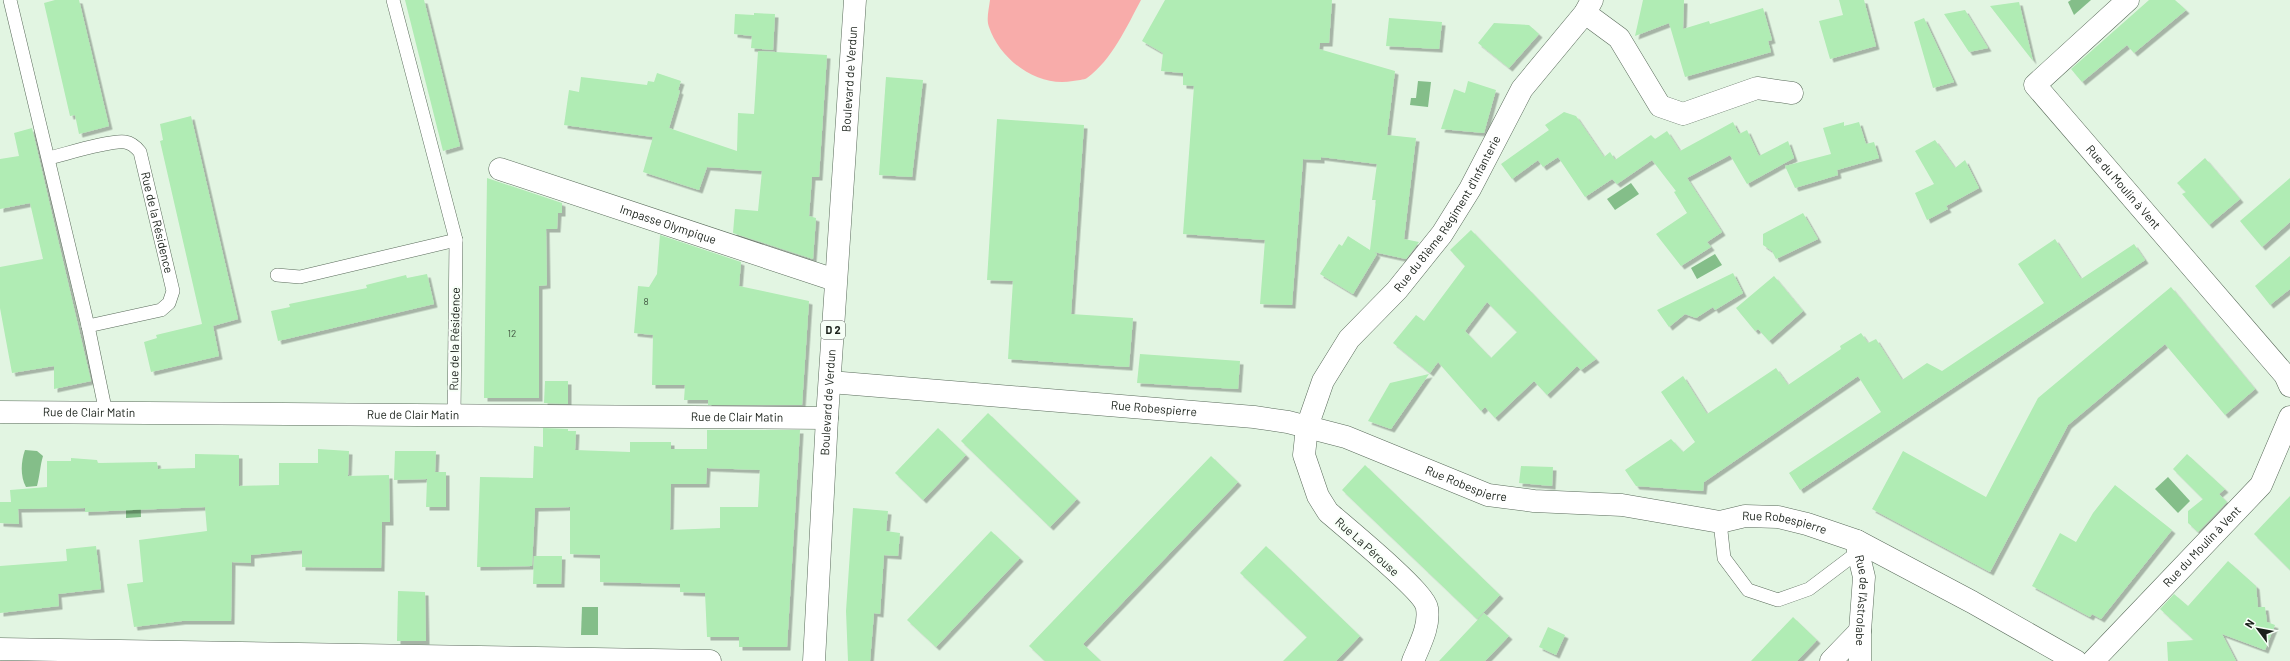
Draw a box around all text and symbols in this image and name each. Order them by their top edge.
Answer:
street label: Boulevard de Verdun [838,25,859,133]
street label: Rue du 81ème Régiment d'Infanterie [1390,133,1503,294]
street label: Rue du Moulin à Vent [2084,142,2164,232]
street label: Rue de la Résidence [139,170,177,274]
street label: Impasse Olympique [618,201,718,246]
street label: Rue de la Résidence [446,287,462,391]
house number: 8 [643,295,649,307]
road number: D 2 [821,321,845,339]
house number: 12 [508,327,516,339]
street label: Boulevard de Verdun [817,349,838,456]
street label: Rue Robespierre [1110,397,1198,418]
street label: Rue de Clair Matin [43,404,135,419]
street label: Rue de Clair Matin [367,407,459,421]
street label: Rue de Clair Matin [691,409,783,424]
street label: Rue Robespierre [1424,462,1508,503]
street label: Rue du Moulin à Vent [2160,503,2243,589]
street label: Rue Robespierre [1742,508,1829,536]
street label: Rue La Pérouse [1333,514,1402,578]
street label: Rue de l'Astrolabe [1853,553,1872,646]
north arrow [2238,609,2278,649]
text: N [2242,617,2257,630]

